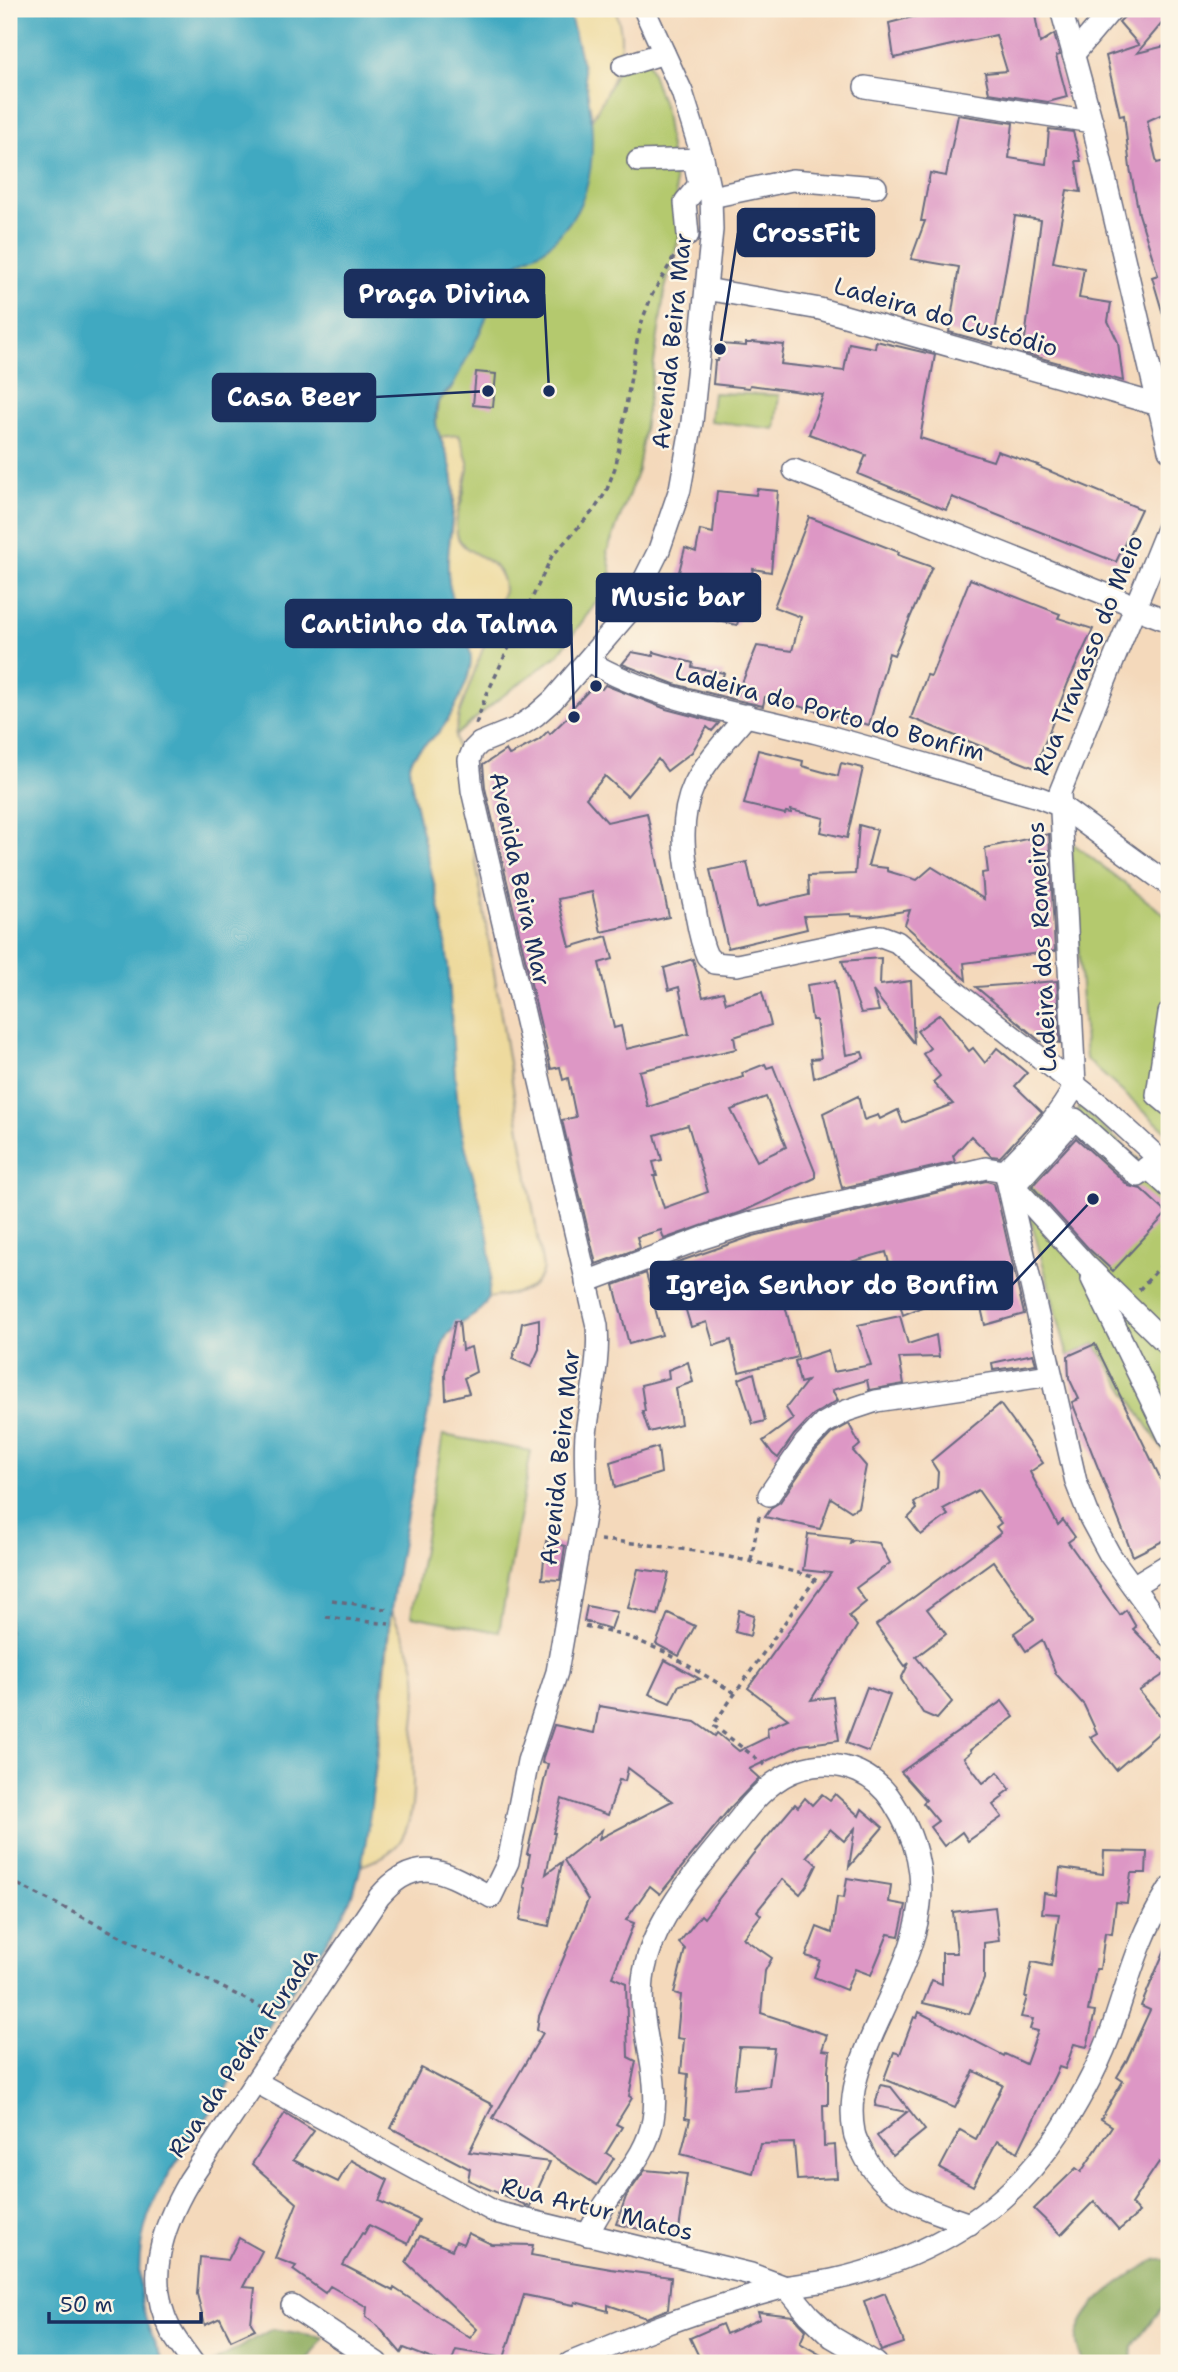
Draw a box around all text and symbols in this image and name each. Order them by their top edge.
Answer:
callout: CrossFit [738,209,874,256]
text: CrossFit [752,215,860,250]
street label: Avenida Beira Mar [645,231,699,451]
callout: Praça Divina [345,270,544,317]
street label: Ladeira do Custódio [830,270,1062,364]
text: Praça Divina [358,276,530,311]
callout: Casa Beer [213,374,375,421]
text: Casa Beer [227,379,361,414]
street label: Rua Travasso do Meio [1025,530,1151,780]
callout: Music bar [597,574,760,621]
text: Music bar [611,579,745,614]
callout: Cantinho da Talma [286,600,571,647]
text: Cantinho da Talma [300,606,558,641]
street label: Ladeira do Porto do Bonfim [671,655,989,769]
street label: Avenida Beira Mar [482,769,558,989]
street label: Ladeira dos Romeiros [1019,821,1065,1073]
callout: Igreja Senhor do Bonfim [651,1262,1012,1309]
text: Igreja Senhor do Bonfim [666,1267,999,1302]
street label: Avenida Beira Mar [533,1347,587,1567]
street label: Rua da Pedra Furada [161,1942,325,2164]
street label: Rua Artur Matos [497,2170,697,2248]
scale bar [49,2281,201,2325]
text: 50 m [60,2291,113,2319]

